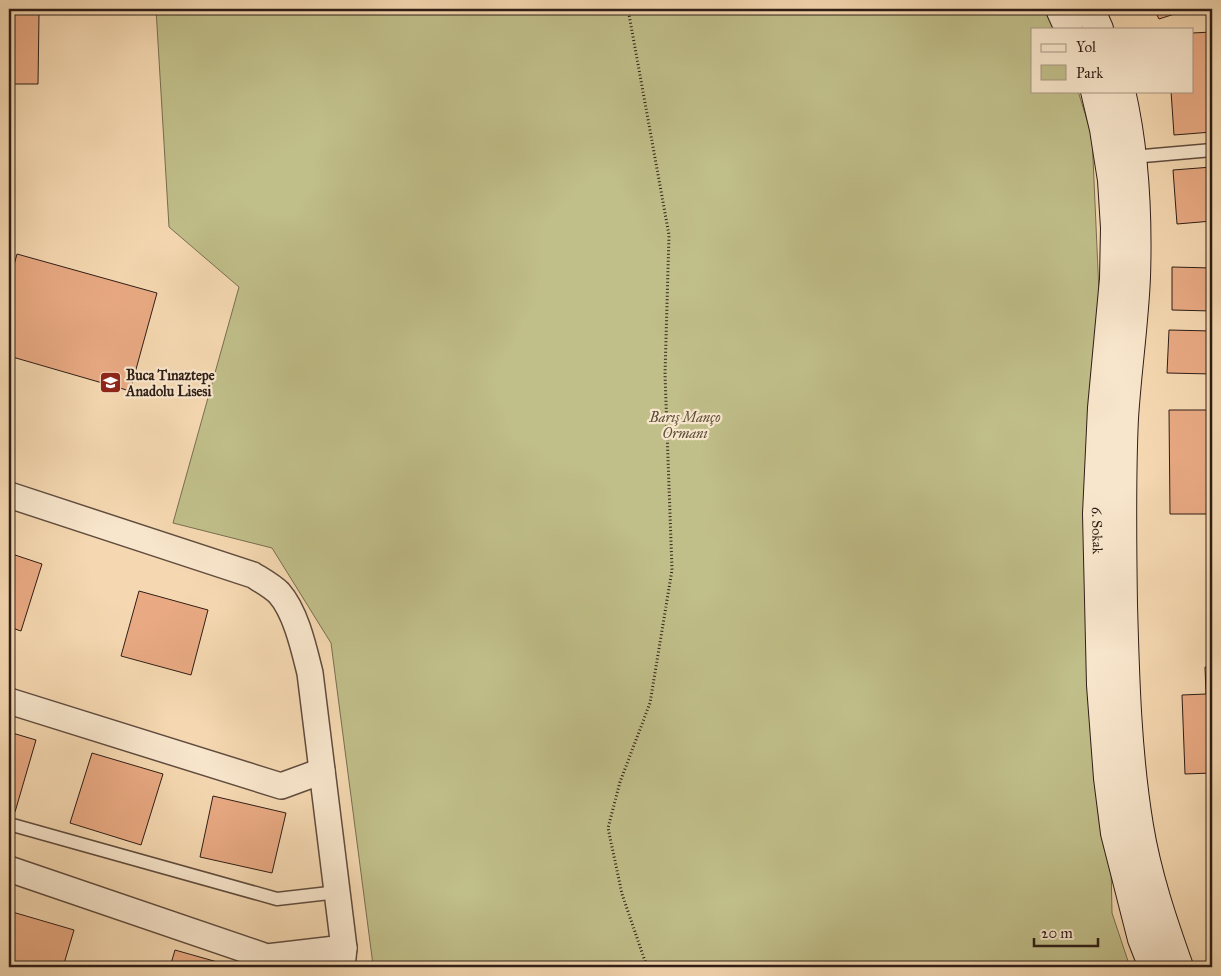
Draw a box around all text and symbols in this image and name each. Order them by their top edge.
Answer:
legend [1031,28,1194,92]
text: Yol [1076,38,1097,56]
text: Park [1076,64,1103,82]
place label: Buca Tınaztepe Anadolu Lisesi [125,367,215,400]
school or university icon: Buca Tınaztepe Anadolu Lisesi [98,371,122,395]
park label: Barış Manço Ormanı [648,409,721,442]
street label: 6. Sokak [1088,507,1106,555]
scale bar [1034,916,1097,948]
text: 20 m [1041,924,1073,942]

